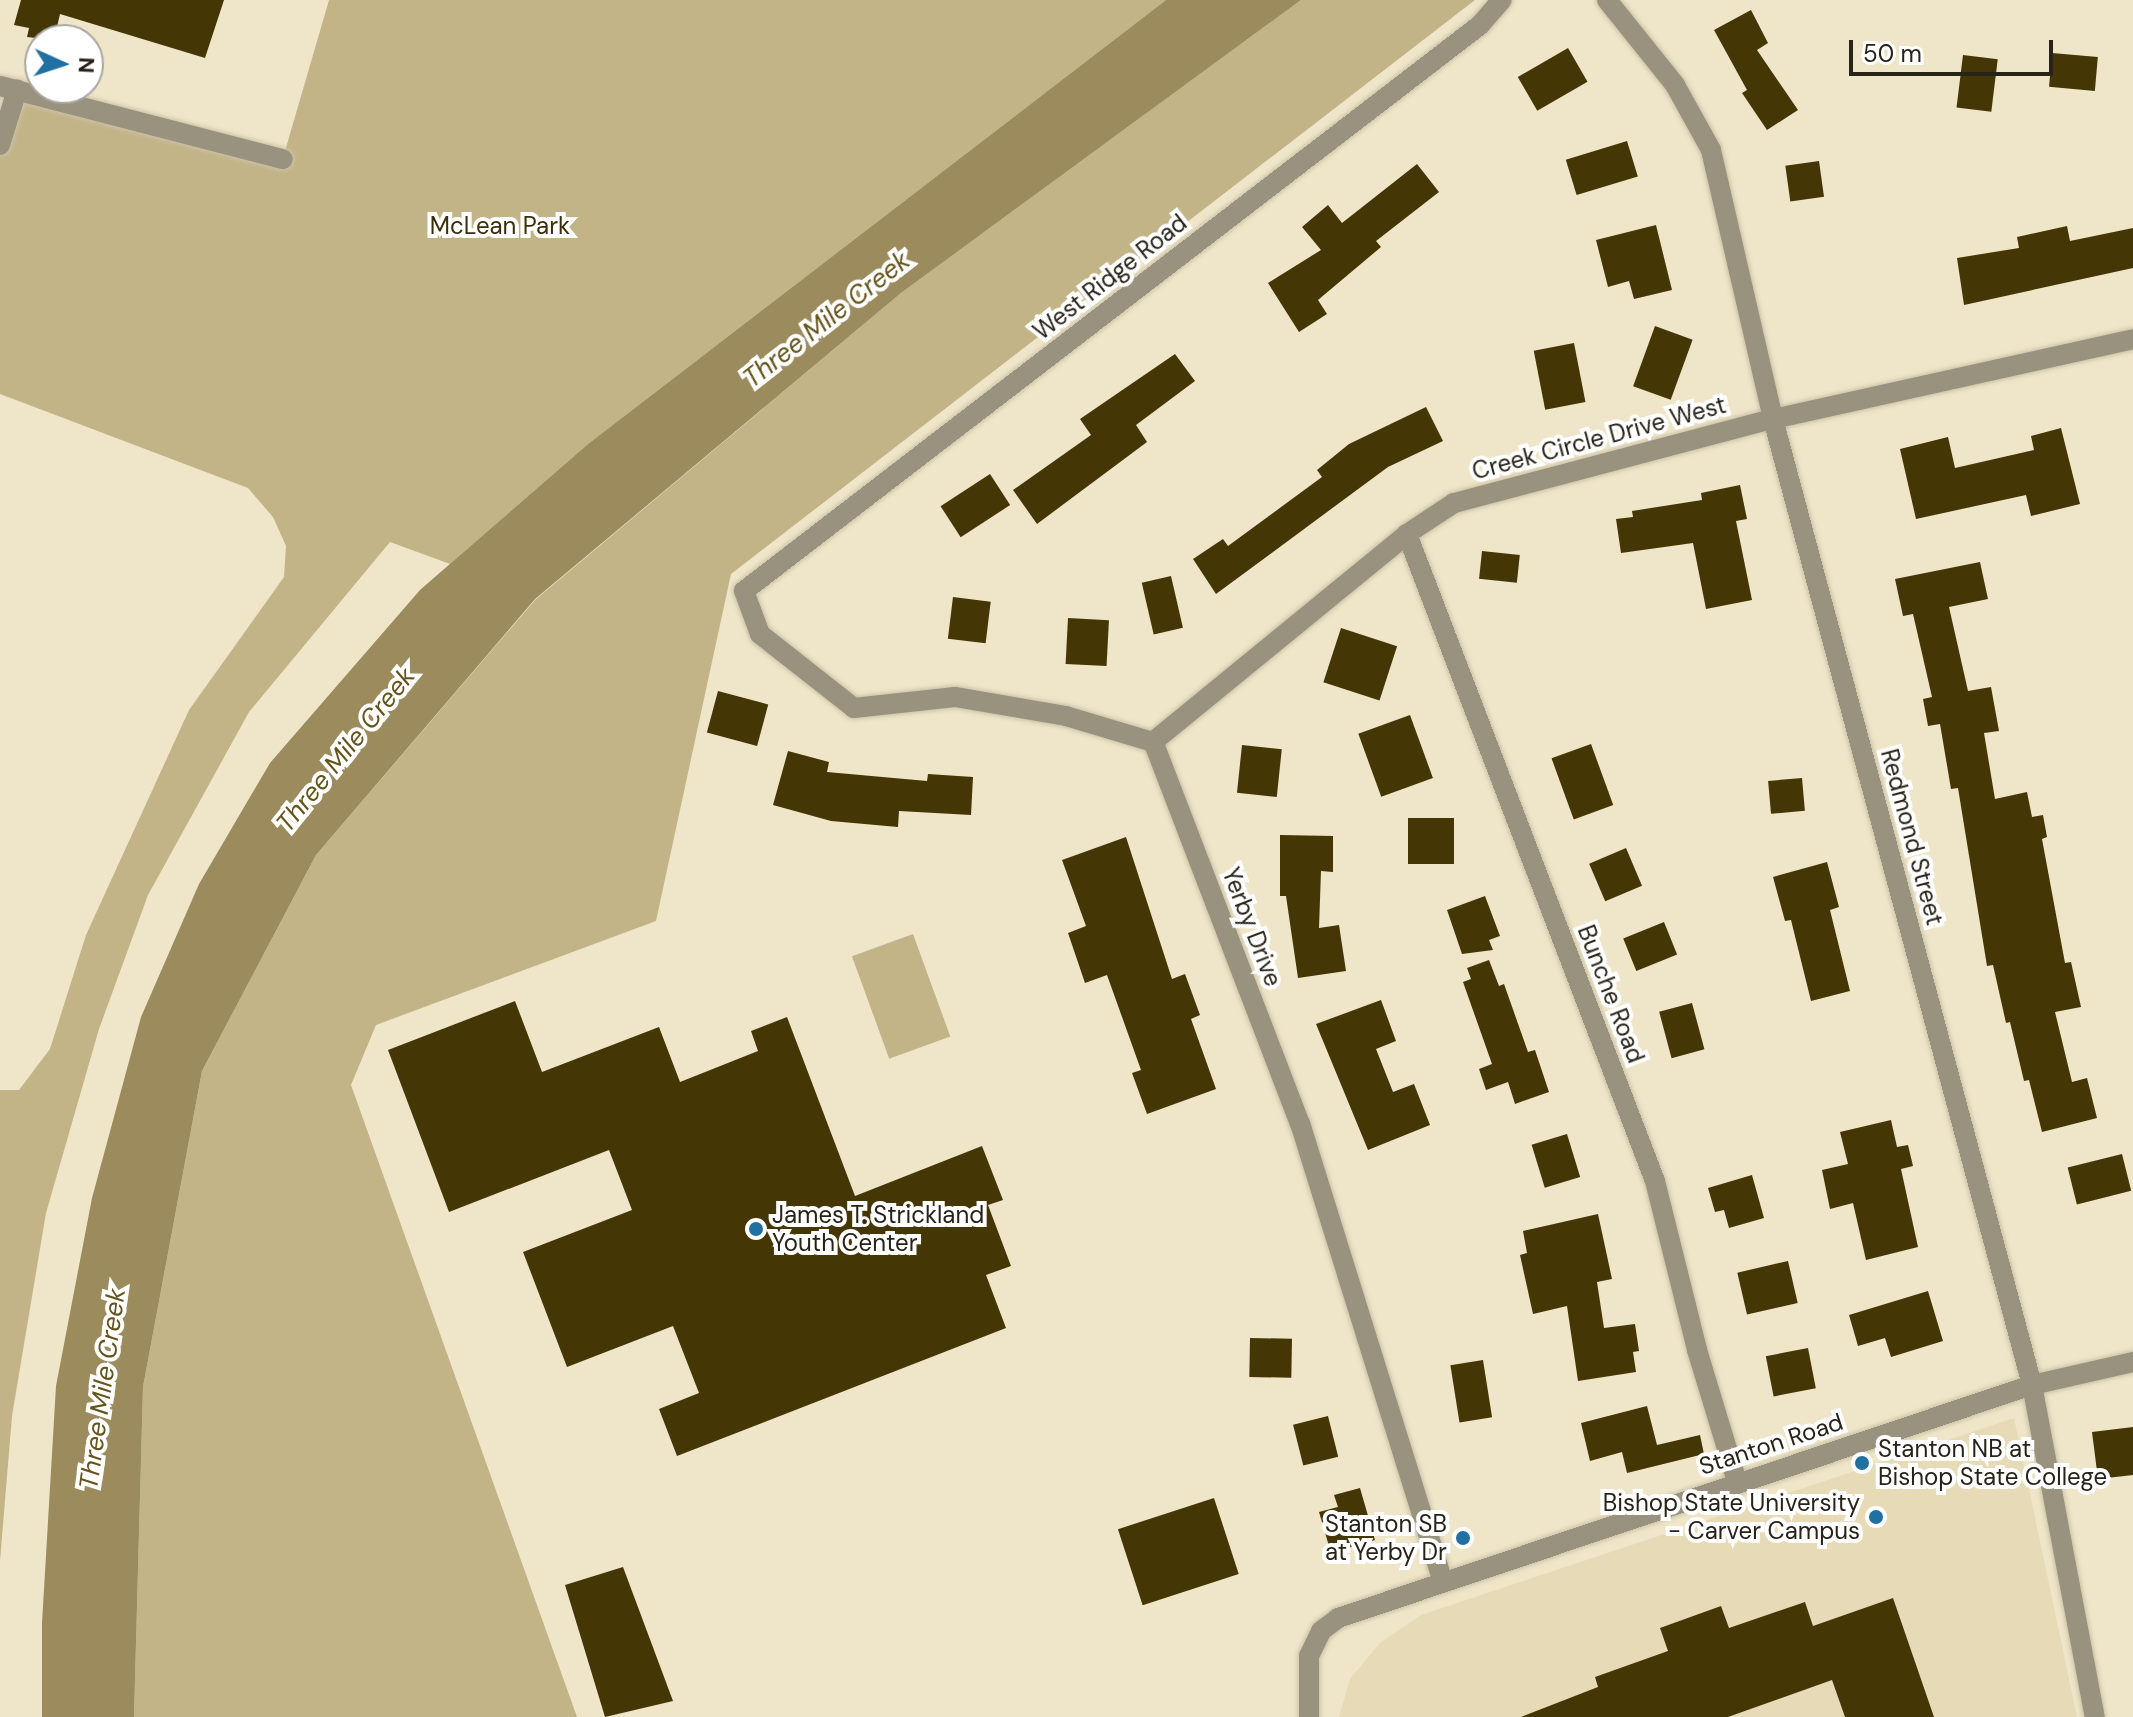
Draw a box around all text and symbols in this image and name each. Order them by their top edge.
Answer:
north arrow [24,24,104,104]
scale bar [1853,24,2057,74]
text: 50 m [1863,38,1922,69]
text: N [72,56,101,74]
street label: West Ridge Road [1028,208,1192,346]
park label: McLean Park [430,212,570,240]
water label: Three Mile Creek [737,245,917,395]
street label: Creek Circle Drive West [1469,390,1729,486]
water label: Three Mile Creek [270,661,422,839]
street label: Redmond Street [1875,746,1949,928]
street label: Yerby Drive [1216,864,1288,990]
street label: Bunche Road [1572,921,1650,1067]
place label: James T. Strickland Youth Center [772,1201,984,1257]
marker: James T. Strickland Youth Center [747,1220,765,1238]
water label: Three Mile Creek [73,1286,133,1492]
street label: Stanton Road [1695,1407,1847,1481]
place label: Stanton NB at Bishop State College [1878,1435,2107,1491]
marker: Stanton NB at Bishop State College [1853,1454,1871,1472]
place label: Bishop State University - Carver Campus [1603,1489,1860,1545]
marker: Bishop State University - Carver Campus [1867,1508,1885,1526]
place label: Stanton SB at Yerby Dr [1325,1510,1447,1566]
marker: Stanton SB at Yerby Dr [1454,1529,1472,1547]

